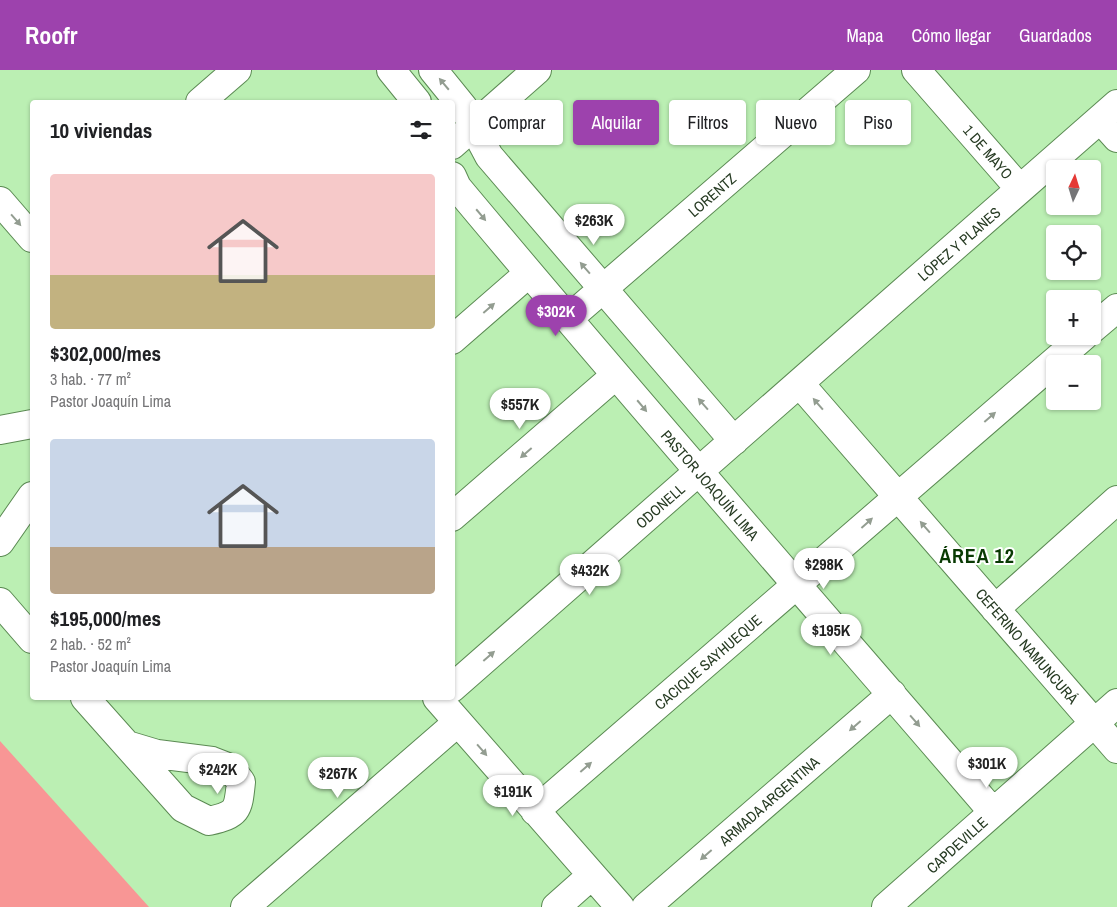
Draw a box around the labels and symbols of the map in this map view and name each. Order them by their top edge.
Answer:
one-way arrow [439,78,450,91]
street label: 1 DE MAYO [958,120,1018,184]
north arrow [1046,160,1101,215]
street label: LORENTZ [683,168,741,222]
street label: LÓPEZ Y PLANES [913,202,1005,286]
pin: $263K [559,204,629,246]
one-way arrow [475,209,486,221]
one-way arrow [10,213,22,225]
one-way arrow [580,261,591,274]
pin: $302K [521,294,591,337]
one-way arrow [483,302,496,313]
pin: $557K [485,388,555,430]
one-way arrow [697,398,708,411]
one-way arrow [637,399,648,412]
one-way arrow [812,399,824,411]
one-way arrow [983,411,995,423]
street label: PASTOR JOAQUÍN LIMA [656,425,764,545]
one-way arrow [520,447,533,458]
street label: O´DONELL [631,479,689,533]
one-way arrow [860,517,872,529]
one-way arrow [919,521,930,534]
district label: ÁREA 12 [939,542,1015,569]
pin: $298K [789,548,859,590]
pin: $432K [555,554,625,596]
street label: CEFERINO NAMUNCURÁ [971,584,1084,709]
street label: CACIQUE SAYHUEQUE [650,610,766,714]
pin: $195K [796,614,866,656]
one-way arrow [483,650,495,662]
one-way arrow [909,714,920,727]
one-way arrow [849,720,861,731]
one-way arrow [477,743,488,756]
pin: $301K [952,746,1022,789]
street label: ARMADA ARGENTINA [714,751,824,851]
pin: $242K [183,752,253,795]
pin: $267K [303,756,373,799]
one-way arrow [579,762,592,773]
pin: $191K [478,774,548,817]
street label: CAPDEVILLE [922,812,992,878]
one-way arrow [699,850,712,861]

